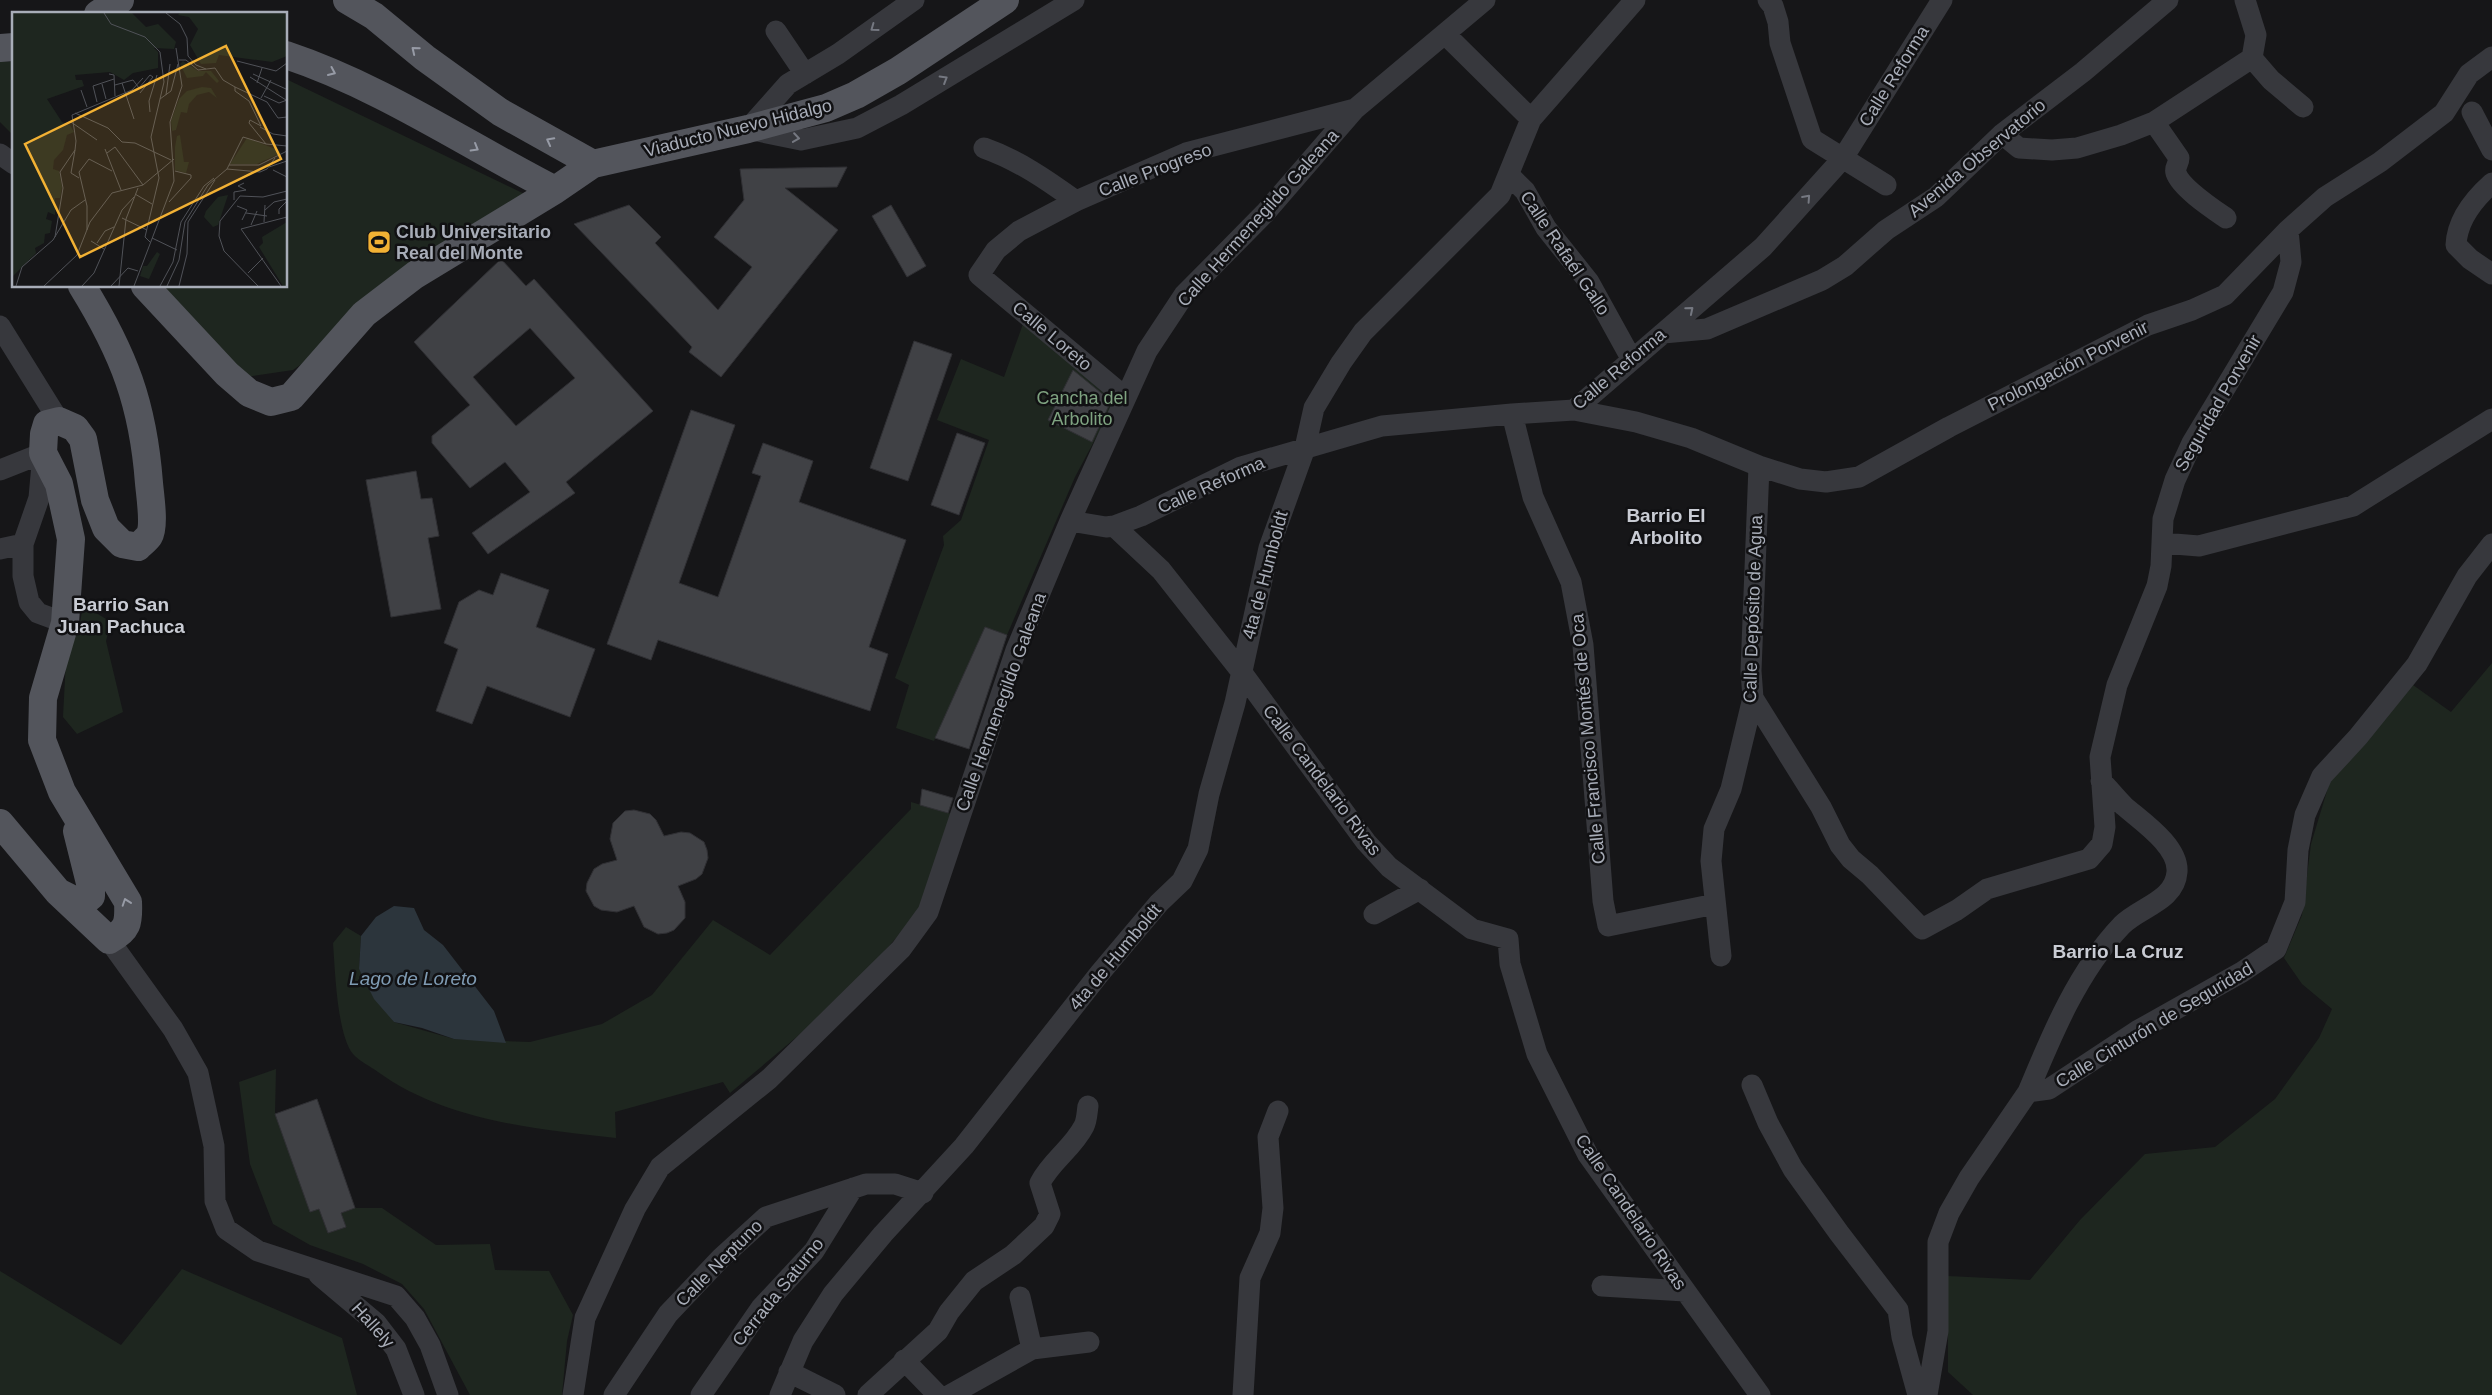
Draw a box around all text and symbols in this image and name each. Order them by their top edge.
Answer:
inset map [12,12,288,288]
street label: Calle Reforma [1855,21,1933,130]
one-way arrow [870,22,880,31]
one-way arrow [412,47,421,56]
one-way arrow [327,65,336,76]
one-way arrow [939,76,948,86]
street label: Viaducto Nuevo Hidalgo [642,95,834,161]
street label: Avenida Observatorio [1904,95,2050,221]
street label: Calle Hermenegildo Galeana [1173,125,1343,311]
one-way arrow [792,132,800,143]
one-way arrow [546,137,555,147]
street label: Calle Progreso [1096,139,1214,201]
one-way arrow [470,142,479,152]
street label: Calle Rafaél Gallo [1516,187,1614,319]
one-way arrow [1801,194,1810,203]
place label: Club Universitario Real del Monte [396,222,551,263]
sports icon: Club Universitario Real del Monte [366,229,392,255]
street label: Calle Loreto [1008,297,1096,375]
one-way arrow [1684,307,1693,316]
street label: Prolongación Porvenir [1985,317,2151,415]
street label: Calle Reforma [1569,324,1670,414]
street label: Seguridad Porvenir [2171,331,2265,475]
park label: Cancha del Arbolito [1036,388,1128,429]
street label: Calle Reforma [1154,452,1269,518]
district label: Barrio El Arbolito [1626,505,1706,548]
street label: 4ta de Humboldt [1238,509,1292,641]
street label: Calle Depósito de Agua [1740,514,1766,703]
street label: Calle Hermenegildo Galeana [952,589,1050,814]
district label: Barrio San Juan Pachuca [57,594,185,637]
street label: Calle Francisco Montés de Oca [1567,612,1609,865]
street label: Calle Candelario Rivas [1259,701,1385,859]
one-way arrow [121,898,131,907]
street label: 4ta de Humboldt [1065,900,1165,1014]
district label: Barrio La Cruz [2053,941,2183,962]
street label: Calle Cinturón de Seguridad [2052,958,2256,1092]
water label: Lago de Loreto [349,968,477,989]
street label: Calle Candelario Rivas [1572,1131,1690,1293]
street label: Calle Neptuno [672,1216,766,1310]
street label: Cerrada Saturno [728,1234,828,1350]
street label: Hallely [347,1298,399,1352]

